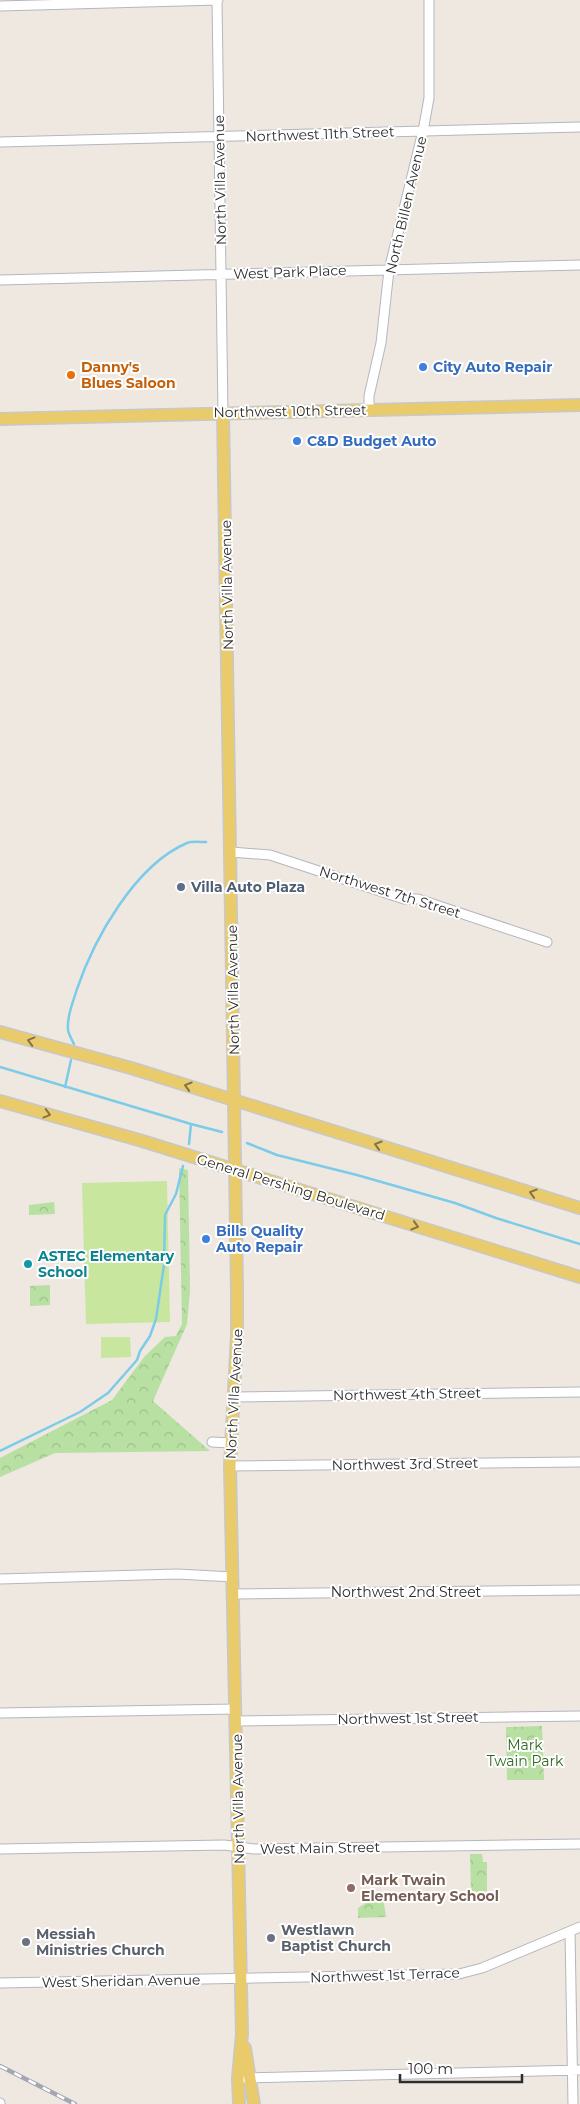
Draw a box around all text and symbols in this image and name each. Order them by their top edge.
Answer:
street label: North Villa Avenue [210,115,230,245]
street label: Northwest 11th Street [245,122,395,146]
street label: North Billen Avenue [381,134,431,276]
street label: West Park Place [233,261,347,283]
place label: Danny's Blues Saloon [81,358,176,392]
place label: City Auto Repair [433,358,552,376]
marker: City Auto Repair [417,361,429,373]
marker: Danny's Blues Saloon [65,369,77,381]
street label: Northwest 10th Street [213,401,367,421]
place label: C&D Budget Auto [307,432,437,450]
marker: C&D Budget Auto [291,435,303,447]
street label: North Villa Avenue [217,520,237,650]
street label: Northwest 7th Street [317,862,463,922]
place label: Villa Auto Plaza [190,878,305,896]
marker: Villa Auto Plaza [175,881,187,893]
street label: North Villa Avenue [223,925,243,1055]
one-way arrow [27,1036,36,1047]
one-way arrow [184,1081,192,1091]
one-way arrow [42,1108,51,1118]
one-way arrow [375,1141,383,1151]
street label: General Pershing Boulevard [195,1150,387,1224]
one-way arrow [530,1189,538,1199]
one-way arrow [410,1220,419,1230]
place label: Bills Quality Auto Repair [215,1222,304,1256]
marker: Bills Quality Auto Repair [200,1233,212,1245]
place label: ASTEC Elementary School [37,1247,175,1281]
marker: ASTEC Elementary School [22,1258,34,1270]
street label: North Villa Avenue [222,1328,246,1460]
street label: Northwest 4th Street [333,1384,482,1404]
street label: Northwest 3rd Street [332,1454,479,1474]
street label: Northwest 2nd Street [331,1583,482,1601]
street label: Northwest 1st Street [337,1708,479,1728]
street label: North Villa Avenue [228,1734,248,1864]
park label: Mark Twain Park [487,1736,564,1770]
street label: West Main Street [260,1838,381,1858]
place label: Mark Twain Elementary School [361,1871,499,1905]
marker: Mark Twain Elementary School [345,1882,357,1894]
place label: Westlawn Baptist Church [281,1921,391,1955]
place label: Messiah Ministries Church [36,1925,165,1959]
marker: Westlawn Baptist Church [265,1932,277,1944]
marker: Messiah Ministries Church [20,1936,32,1948]
street label: Northwest 1st Terrace [310,1963,460,1987]
street label: West Sheridan Avenue [41,1971,201,1991]
scale bar [400,2052,522,2084]
text: 100 m [408,2059,453,2078]

